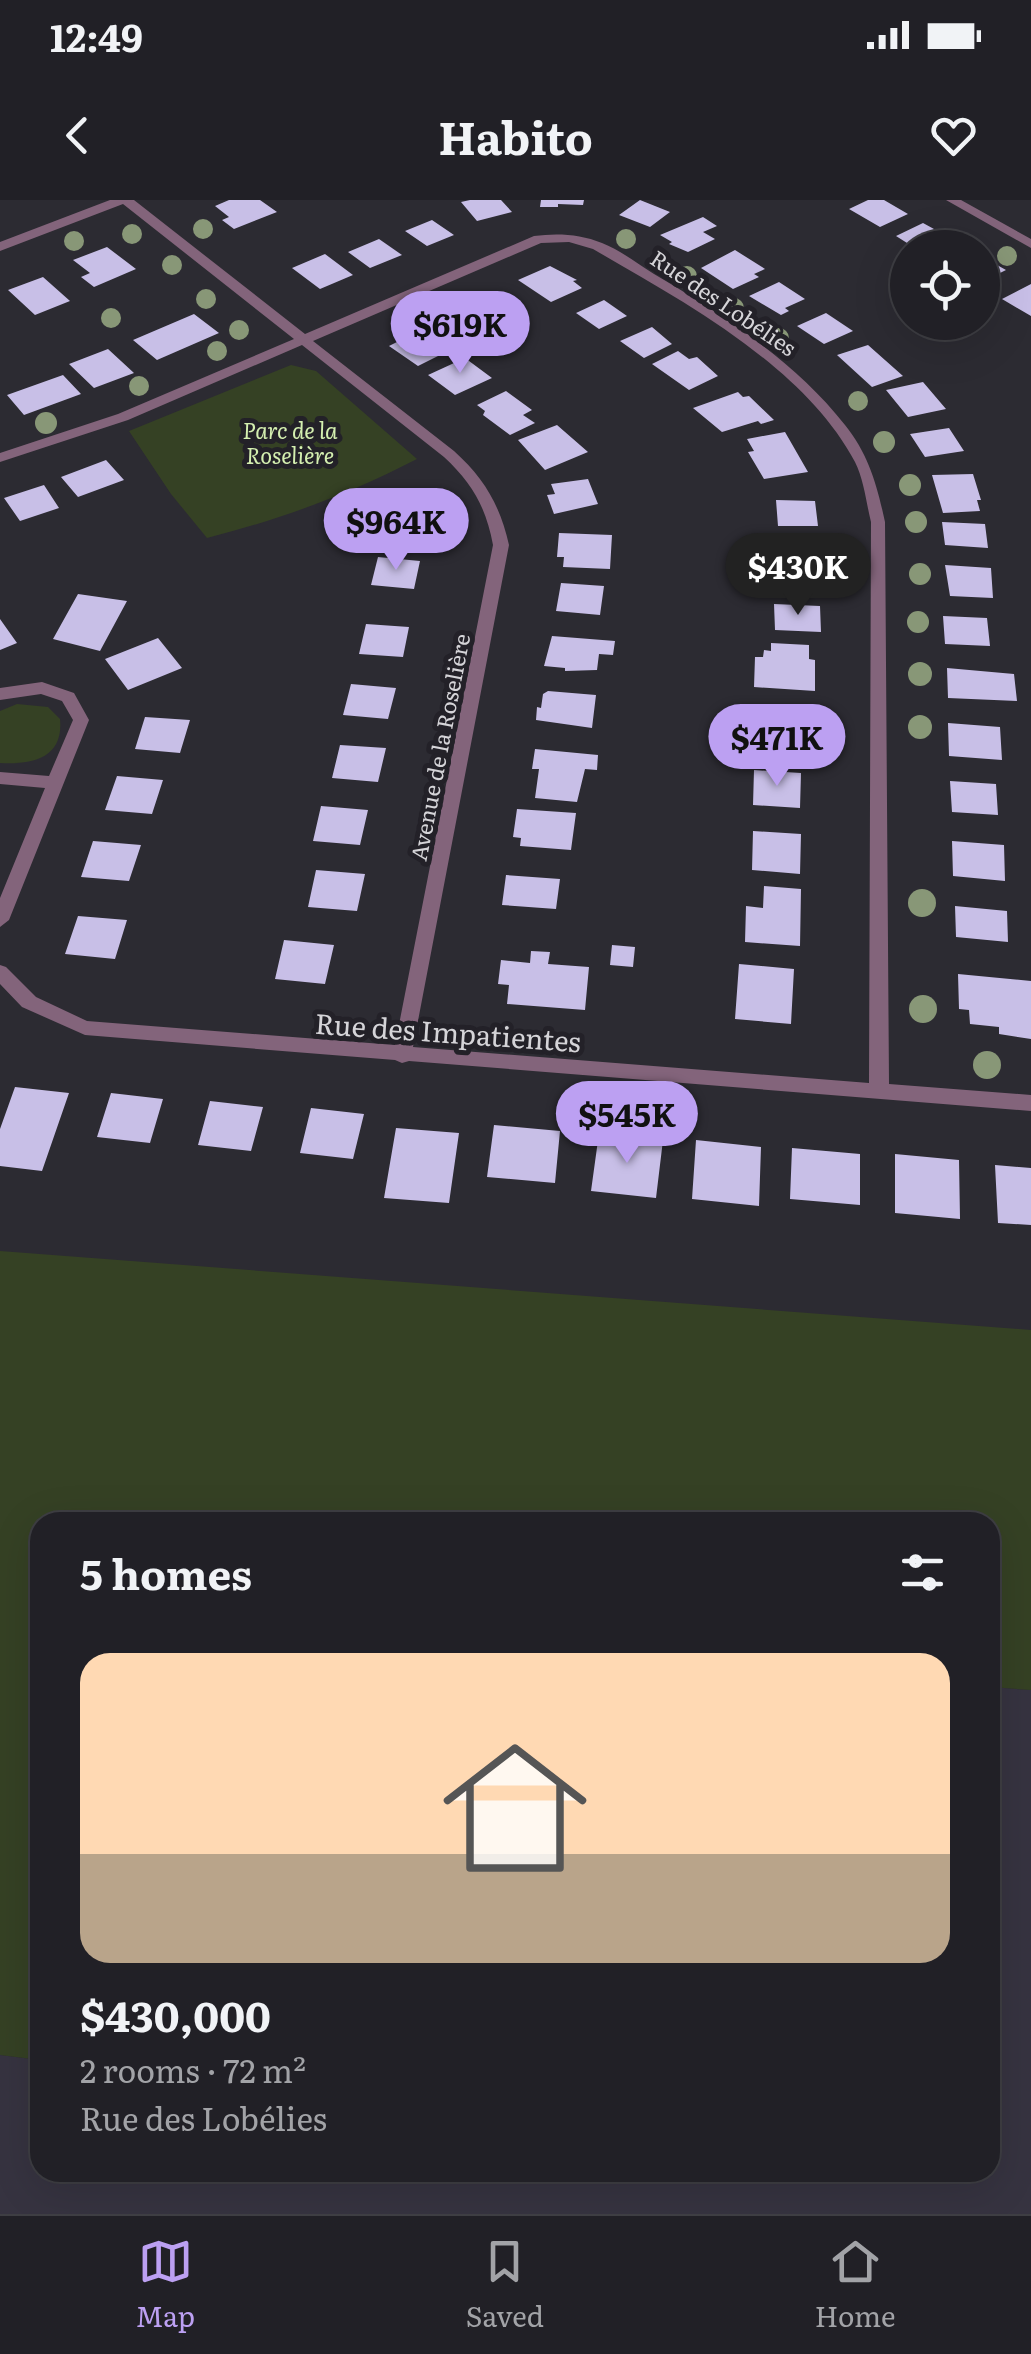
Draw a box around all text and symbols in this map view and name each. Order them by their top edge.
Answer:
text: 12:49 [50,7,143,64]
text: Habito [438,102,593,169]
icon: back [50,108,105,163]
icon: heart [926,108,981,163]
map controls [890,230,1000,340]
button: locate [890,230,1000,340]
street label: Rue des Lobélies [644,241,804,363]
pin: $619K [390,291,530,376]
text: $619K [413,299,507,347]
park label: Parc de la Roselière [242,413,338,471]
pin: $964K [326,488,466,573]
text: $964K [346,496,446,544]
pin: $430K [728,533,868,618]
text: $430K [748,541,849,589]
street label: Avenue de la Roselière [401,631,477,863]
pin: $471K [707,704,847,789]
text: $471K [730,712,824,760]
street label: Rue des Impatientes [314,1001,582,1061]
pin: $545K [557,1081,697,1166]
text: $545K [578,1089,676,1137]
text: 5 homes [80,1541,252,1603]
icon: filters [895,1545,950,1600]
icon: home [425,1718,605,1898]
text: $430,000 [80,1983,271,2045]
text: 2 rooms · 72 m² [80,2045,306,2093]
text: Rue des Lobélies [80,2093,327,2141]
tab: Map [135,2234,195,2336]
tab: Saved [466,2234,544,2336]
tab: Home [815,2234,896,2336]

